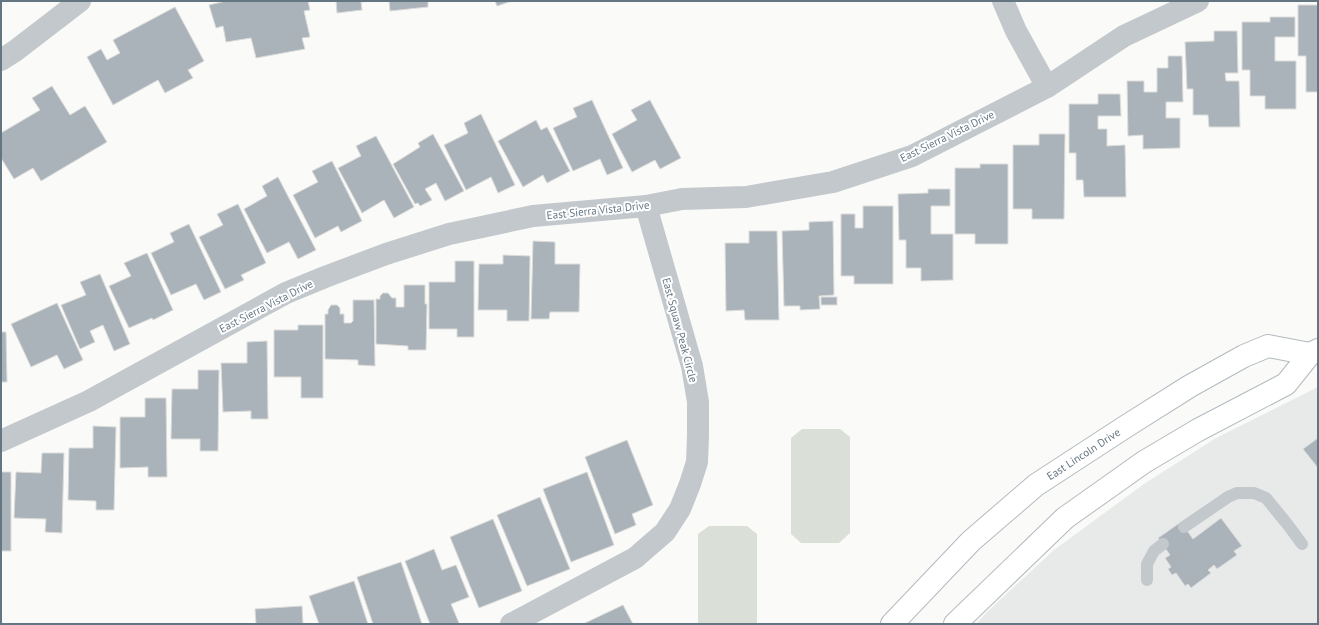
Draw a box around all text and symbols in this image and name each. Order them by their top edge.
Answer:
street label: East Sierra Vista Drive [898,107,997,165]
street label: East Sierra Vista Drive [546,198,650,222]
street label: East Sierra Vista Drive [217,276,316,336]
street label: East Squaw Peak Circle [659,276,701,384]
street label: East Lincoln Drive [1044,425,1123,483]

